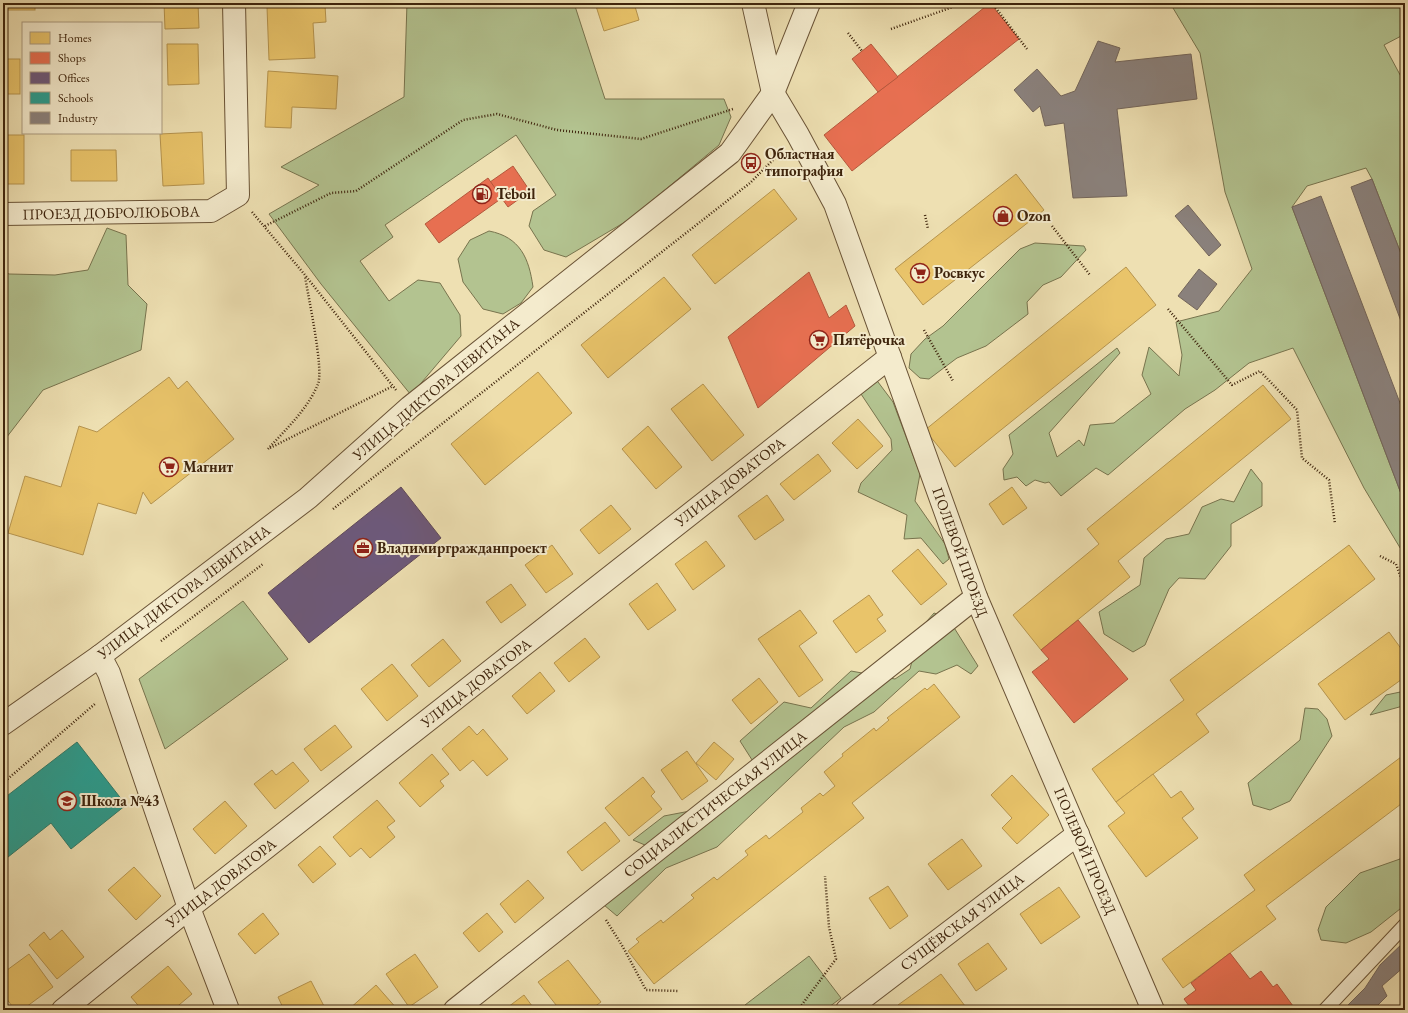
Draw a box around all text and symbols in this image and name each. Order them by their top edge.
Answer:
legend [22,22,162,134]
text: Homes [58,30,92,46]
text: Shops [58,50,86,66]
text: Offices [58,70,90,86]
text: Schools [58,90,93,106]
text: Industry [58,110,98,126]
place label: Областная типография [765,144,843,180]
bus stop icon: Областная типография [740,152,762,174]
fuel station icon: Teboil [471,183,493,205]
place label: Teboil [496,184,536,203]
street label: ПРОЕЗД ДОБРОЛЮБОВА [22,201,200,224]
shop icon: Ozon [992,205,1014,227]
place label: Ozon [1017,206,1052,225]
supermarket icon: Росвкус [909,262,931,284]
place label: Росвкус [934,263,985,282]
street label: УЛИЦА ДИКТОРА ЛЕВИТАНА [348,313,523,465]
supermarket icon: Пятёрочка [808,329,830,351]
place label: Пятёрочка [833,330,905,349]
street label: УЛИЦА ДОВАТОРА [670,432,789,531]
supermarket icon: Магнит [158,456,180,478]
place label: Магнит [183,457,233,476]
street label: ПОЛЕВОЙ ПРОЕЗД [928,484,993,619]
street label: УЛИЦА ДИКТОРА ЛЕВИТАНА [93,520,275,664]
office icon: Владимиргражданпроект [352,537,374,559]
place label: Владимиргражданпроект [377,538,547,557]
street label: УЛИЦА ДОВАТОРА [416,633,535,732]
street label: СОЦИАЛИСТИЧЕСКАЯ УЛИЦА [619,726,811,881]
street label: ПОЛЕВОЙ ПРОЕЗД [1050,784,1121,917]
school or university icon: Школа №43 [56,790,78,812]
place label: Школа №43 [81,791,160,810]
street label: УЛИЦА ДОВАТОРА [161,833,280,932]
street label: СУЩЁВСКАЯ УЛИЦА [896,868,1028,974]

